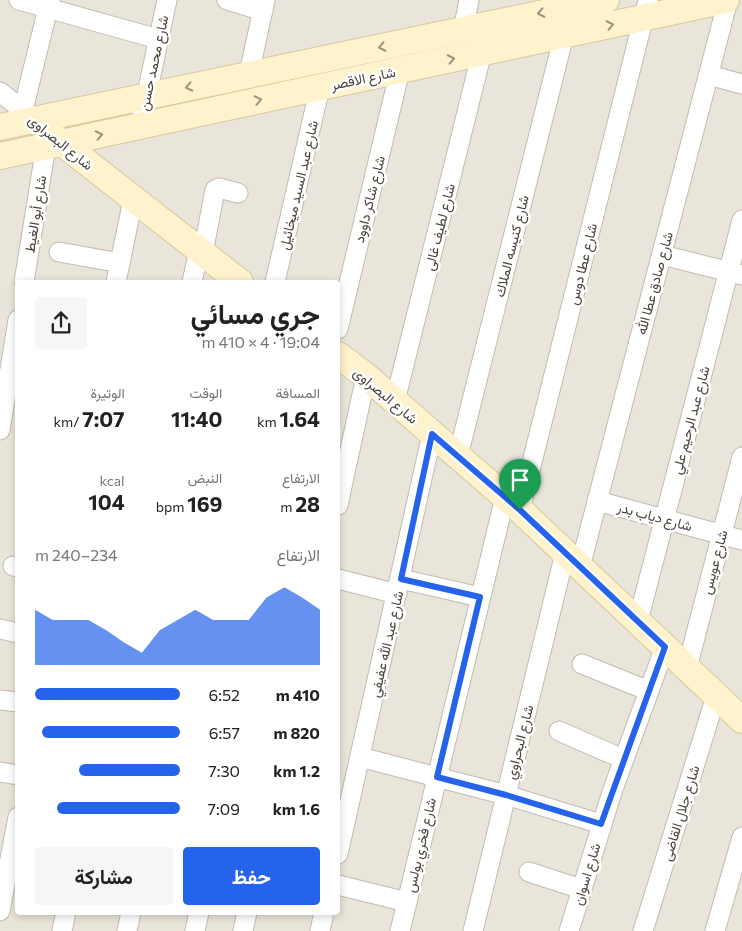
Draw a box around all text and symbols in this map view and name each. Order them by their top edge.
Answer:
one-way arrow [537,8,546,18]
street label: شارع محمد حسن [135,14,174,113]
one-way arrow [605,20,614,31]
one-way arrow [378,41,387,52]
one-way arrow [446,54,455,65]
street label: شارع الاقصر [328,63,398,96]
one-way arrow [184,81,193,92]
one-way arrow [253,96,262,106]
street label: شارع البصراوى [23,111,97,176]
street label: شارع عبد السيد ميخائيل [275,119,324,252]
one-way arrow [94,130,103,140]
street label: شارع شاكر داوود [350,154,391,245]
street label: شارع أبو الغيط [20,174,52,254]
street label: شارع لطيف غالى [420,182,461,273]
street label: شارع كنيسه الملاك [490,193,535,300]
street label: شارع عطا دوس [564,221,603,307]
street label: شارع صادق عطا الله [632,230,679,337]
text: جري مسائي [190,296,320,330]
button: share [35,297,87,349]
text: 19:04 · 4 × 410 m [201,332,320,351]
street label: شارع البصراوى [348,363,422,429]
street label: شارع عبد الرحيم علي [667,364,717,477]
text: الوتيرة [90,384,125,401]
text: الوقت [189,384,222,401]
text: المسافة [276,384,320,401]
text: 7:07 [82,406,125,431]
text: 11:40 [171,406,222,431]
text: 1.64 [279,406,320,431]
text: /km [54,413,82,430]
text: km [257,413,279,430]
pin [499,459,541,510]
icon: arrive [506,466,534,494]
text: النبض [188,469,222,486]
text: الارتفاع [282,469,320,486]
text: kcal [100,472,125,489]
text: 104 [88,489,125,514]
text: 169 [187,491,222,516]
text: 28 [295,491,320,516]
text: bpm [156,498,187,515]
text: m [280,498,295,515]
street label: شارع دياب بدر [614,498,694,537]
street label: شارع عويس [697,528,734,597]
text: 234–240 m [35,545,118,564]
text: الارتفاع [277,545,320,564]
street label: شارع عبد الله عفيفي [365,589,410,700]
text: 6:52 [208,685,240,704]
text: 410 m [276,685,320,704]
street label: شارع البحراوي [502,703,540,782]
text: 6:57 [209,723,240,742]
text: 820 m [274,723,320,742]
text: 7:30 [208,761,240,780]
text: 1.2 km [273,761,320,780]
street label: شارع جلال القاضى [657,763,705,864]
street label: شارع فخري بولس [401,796,443,895]
text: 7:09 [208,799,240,818]
text: 1.6 km [273,799,320,818]
street label: شارع اسوان [569,841,606,908]
button: مشاركة [35,847,173,905]
button: حفظ [183,847,320,905]

